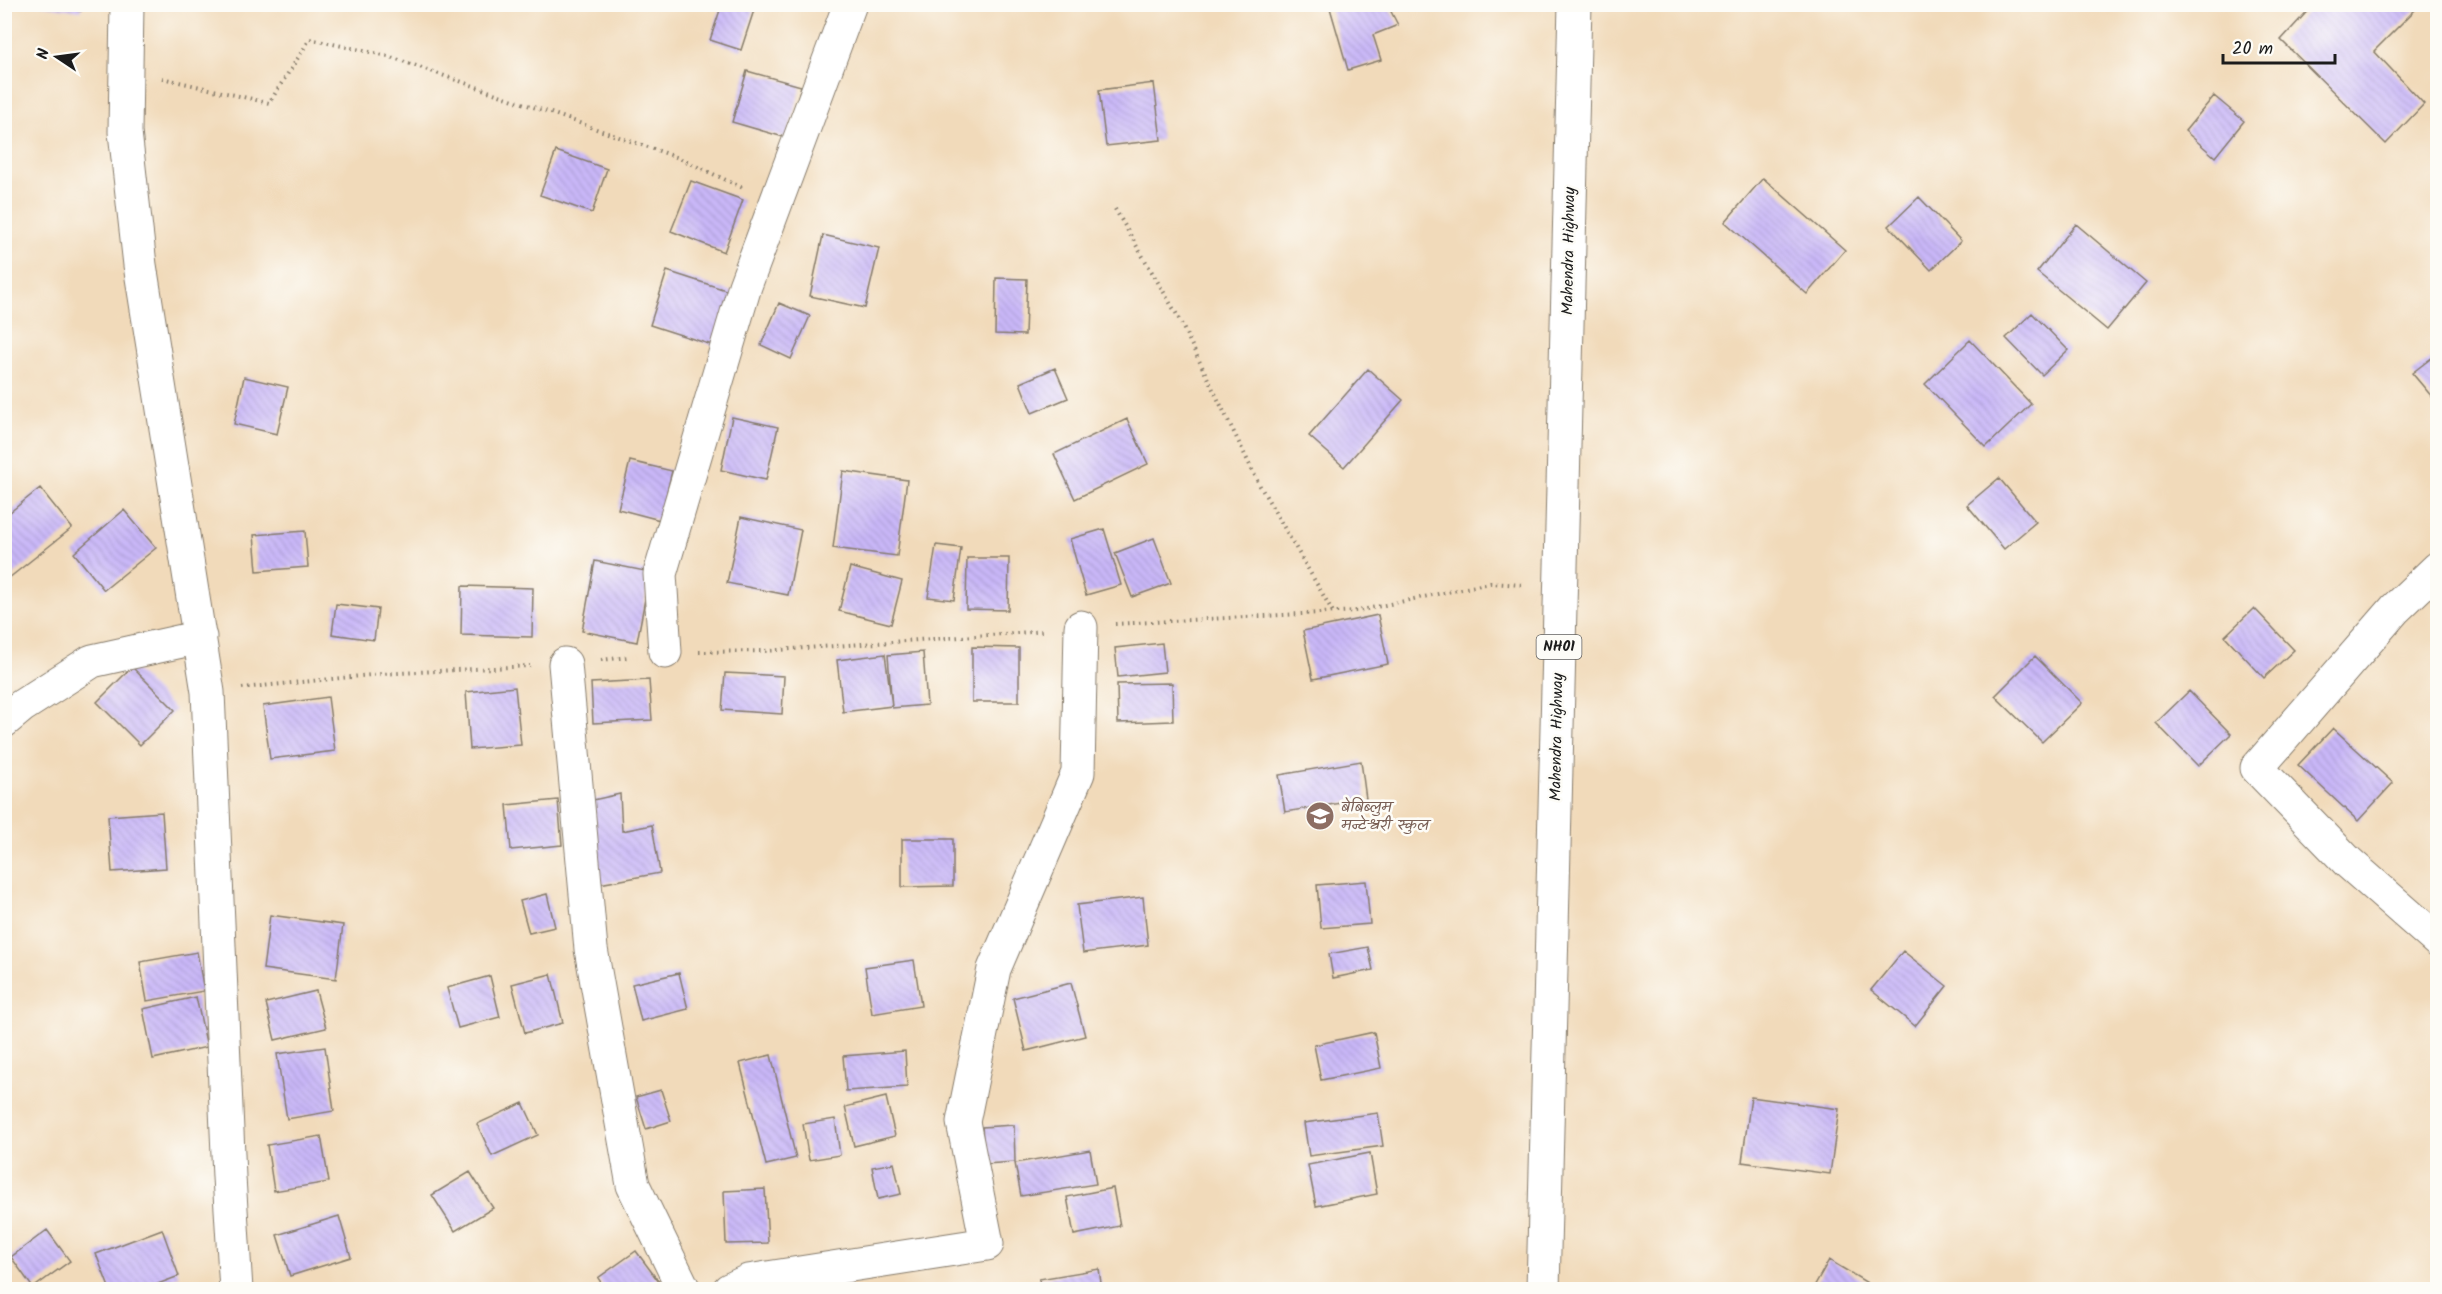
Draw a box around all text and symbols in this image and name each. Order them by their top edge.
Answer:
north arrow [27,27,87,87]
scale bar [2223,27,2336,65]
text: 20 m [2232,35,2273,64]
text: N [31,46,57,62]
street label: Mahendra Highway [1555,186,1583,315]
road number: NH01 [1536,635,1582,659]
street label: Mahendra Highway [1543,672,1571,801]
place label: बेबिब्लुम मन्टेश्वरी स्कुल [1341,795,1432,838]
school or university icon: बेबिब्लुम मन्टेश्वरी स्कुल [1304,800,1336,832]

